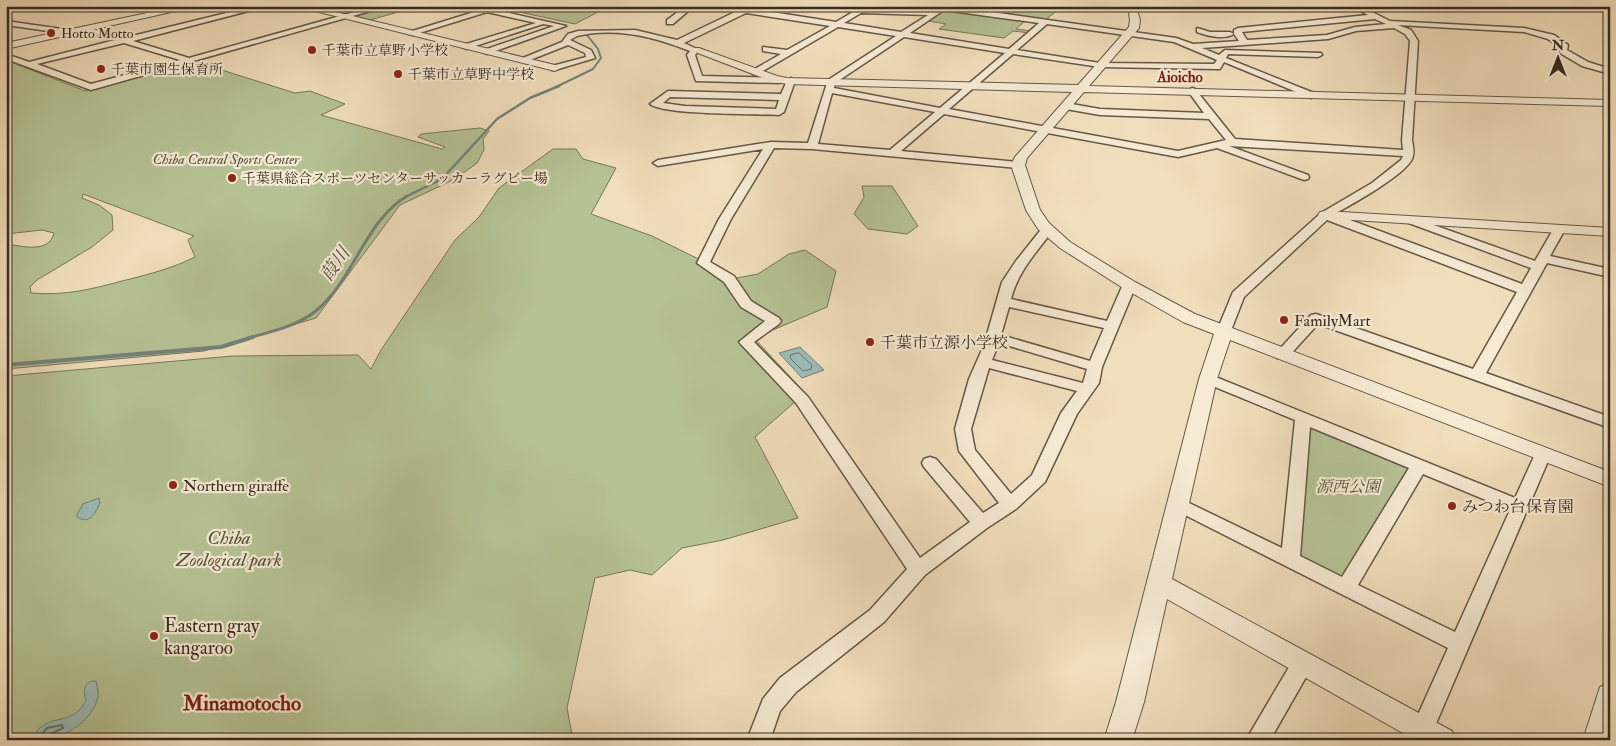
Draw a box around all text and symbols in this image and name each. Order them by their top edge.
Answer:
place label: Hotto Motto [61,25,134,42]
marker: Hotto Motto [45,27,57,39]
north arrow [1534,32,1584,82]
text: N [1551,37,1565,54]
place label: 千葉市立草野小学校 [322,42,448,59]
marker: 千葉市立草野小学校 [306,44,318,56]
place label: 千葉市園生保育所 [111,61,223,78]
marker: 千葉市園生保育所 [95,63,107,75]
place label: 千葉市立草野中学校 [408,66,534,83]
marker: 千葉市立草野中学校 [392,68,404,80]
district label: Aioicho [1156,68,1204,87]
park label: Chiba Central Sports Center [153,151,300,168]
place label: 千葉県総合スポーツセンターサッカーラグビー場 [242,170,548,187]
marker: 千葉県総合スポーツセンターサッカーラグビー場 [226,172,238,184]
water label: 葭川 [316,241,356,286]
place label: FamilyMart [1294,311,1371,331]
marker: FamilyMart [1278,314,1290,326]
place label: 千葉市立源小学校 [880,333,1008,353]
marker: 千葉市立源小学校 [864,336,876,348]
place label: Northern giraffe [183,476,289,496]
park label: 源西公園 [1316,477,1383,497]
marker: Northern giraffe [167,479,179,491]
place label: みつわ台保育園 [1462,497,1574,517]
marker: みつわ台保育園 [1446,500,1458,512]
park label: Chiba Zoological park [175,526,282,572]
place label: Eastern gray kangaroo [164,614,260,660]
marker: Eastern gray kangaroo [148,630,160,642]
district label: Minamotocho [182,690,301,717]

